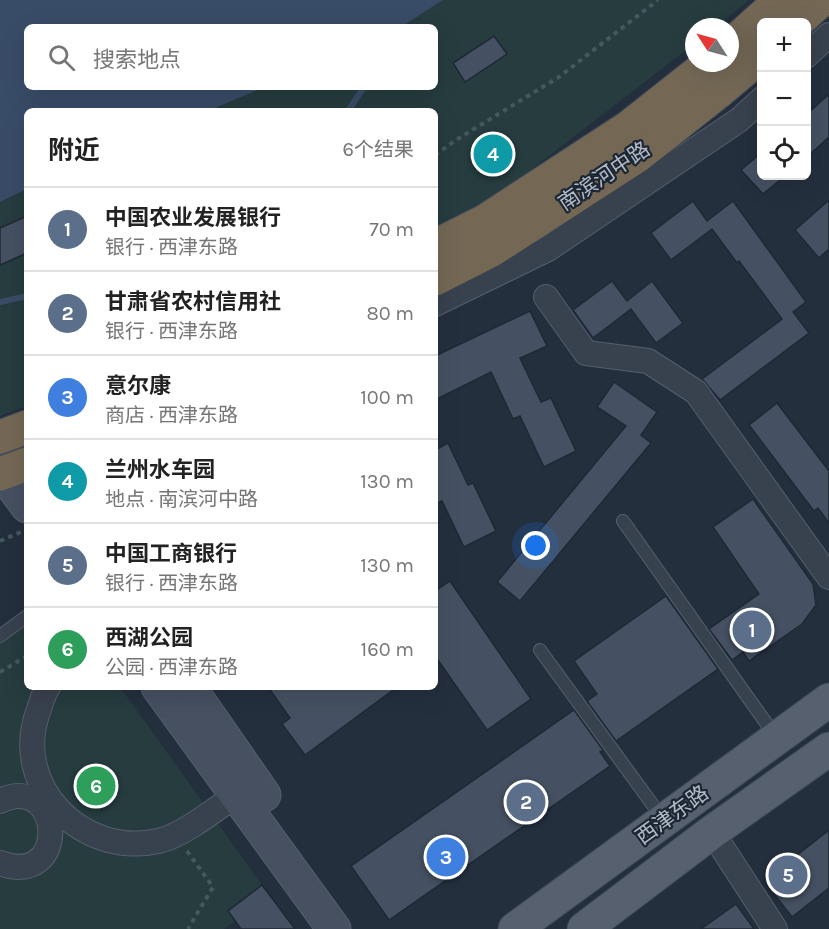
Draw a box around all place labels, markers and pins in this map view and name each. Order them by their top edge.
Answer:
pin: 4 [474,132,512,176]
pin: 1 [732,608,771,652]
pin: 6 [76,764,116,808]
pin: 2 [506,780,546,824]
pin: 3 [426,834,466,880]
pin: 5 [768,852,808,898]

